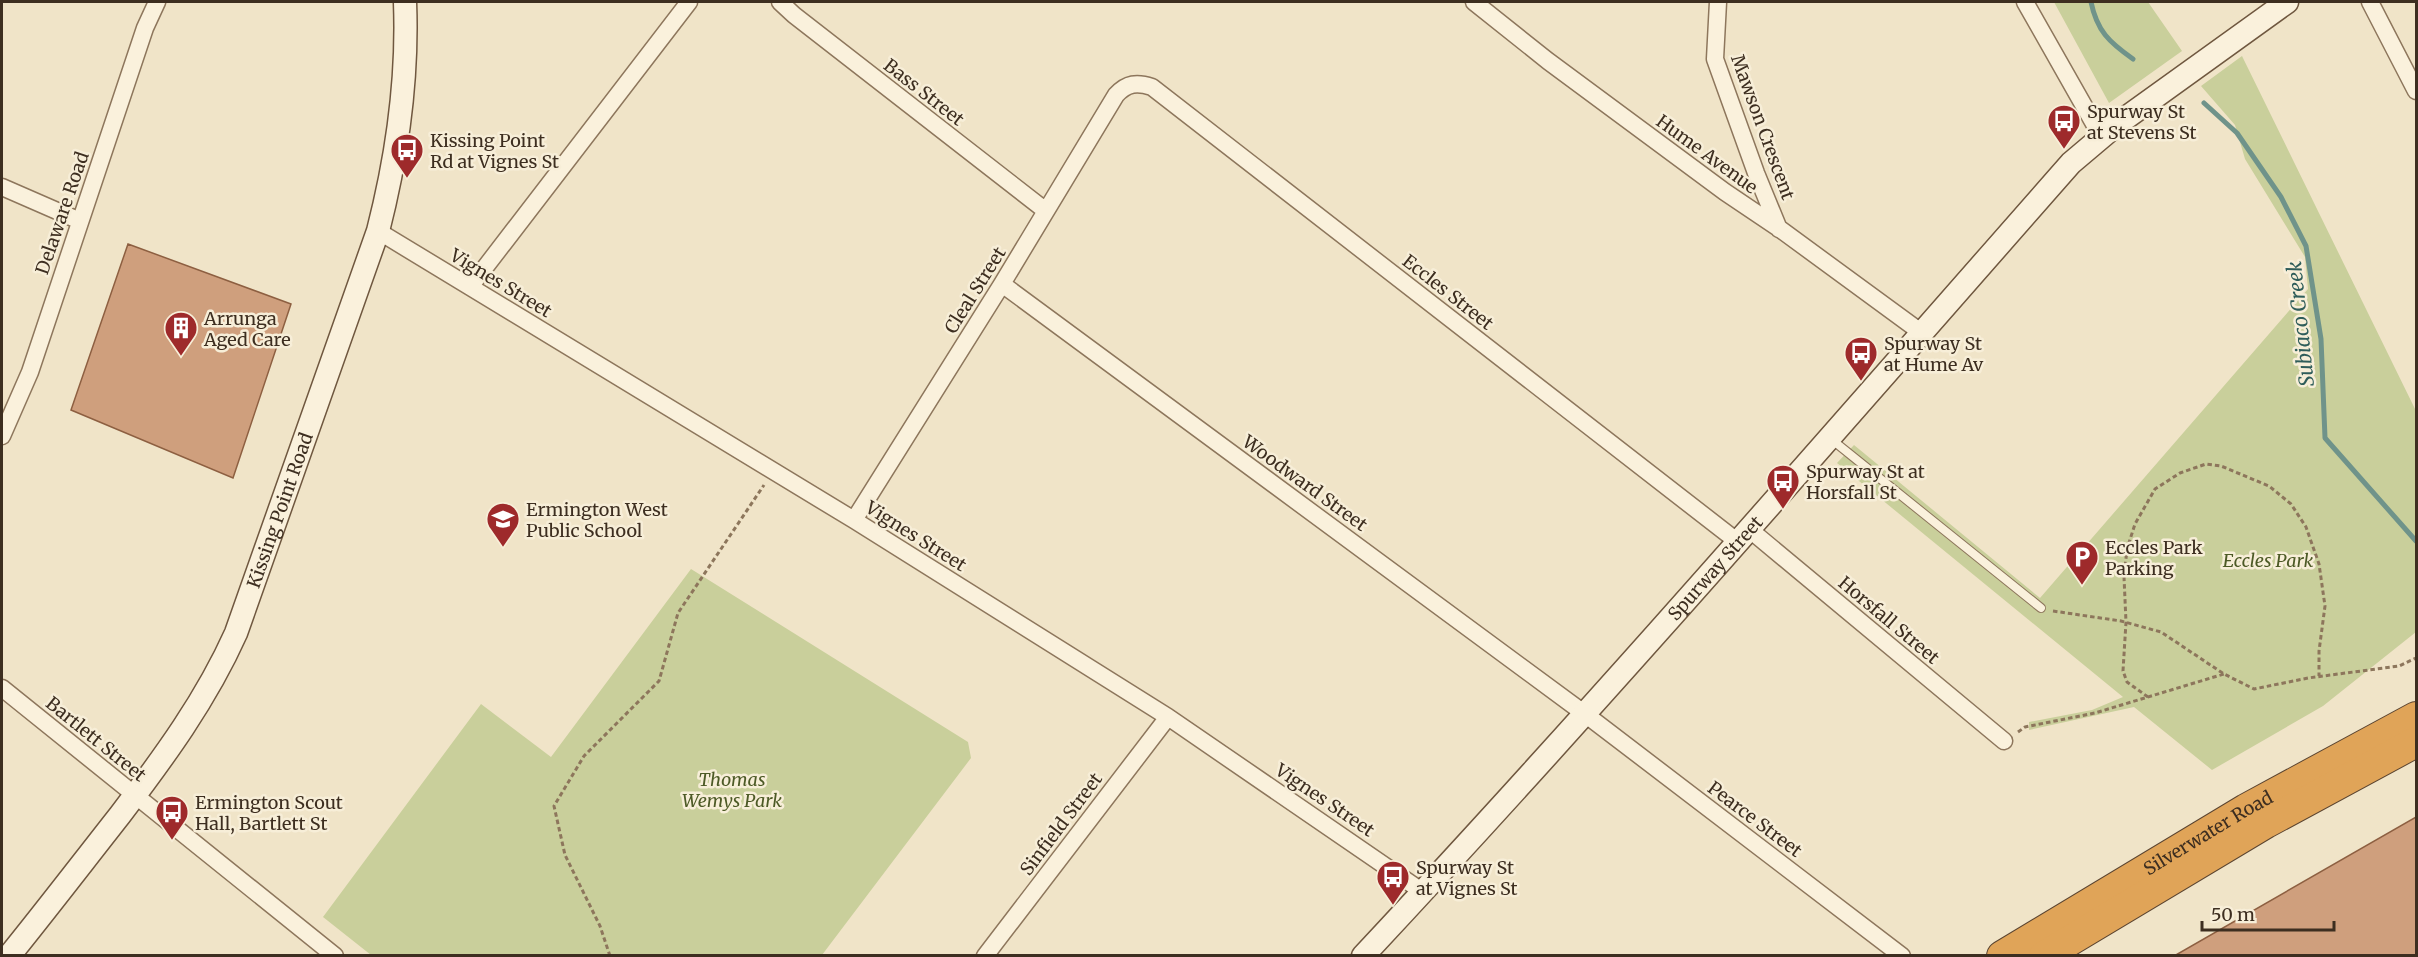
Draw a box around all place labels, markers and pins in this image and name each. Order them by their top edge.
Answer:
place label: Spurway St at Stevens St [2087,100,2197,144]
bus stop icon: Spurway St at Stevens St [2046,103,2082,150]
place label: Kissing Point Rd at Vignes St [430,129,559,173]
bus stop icon: Kissing Point Rd at Vignes St [389,132,425,179]
place label: Arrunga Aged Care [203,307,291,351]
building icon: Arrunga Aged Care [163,310,199,357]
place label: Spurway St at Hume Av [1884,332,1984,376]
bus stop icon: Spurway St at Hume Av [1843,335,1879,382]
place label: Spurway St at Horsfall St [1806,460,1925,504]
bus stop icon: Spurway St at Horsfall St [1765,463,1801,510]
place label: Ermington West Public School [526,498,668,542]
school or university icon: Ermington West Public School [485,501,521,548]
place label: Eccles Park Parking [2105,536,2203,580]
parking icon: Eccles Park Parking [2064,539,2100,586]
place label: Ermington Scout Hall, Bartlett St [195,791,343,835]
bus stop icon: Ermington Scout Hall, Bartlett St [154,794,190,841]
place label: Spurway St at Vignes St [1416,856,1518,900]
bus stop icon: Spurway St at Vignes St [1375,859,1411,906]

